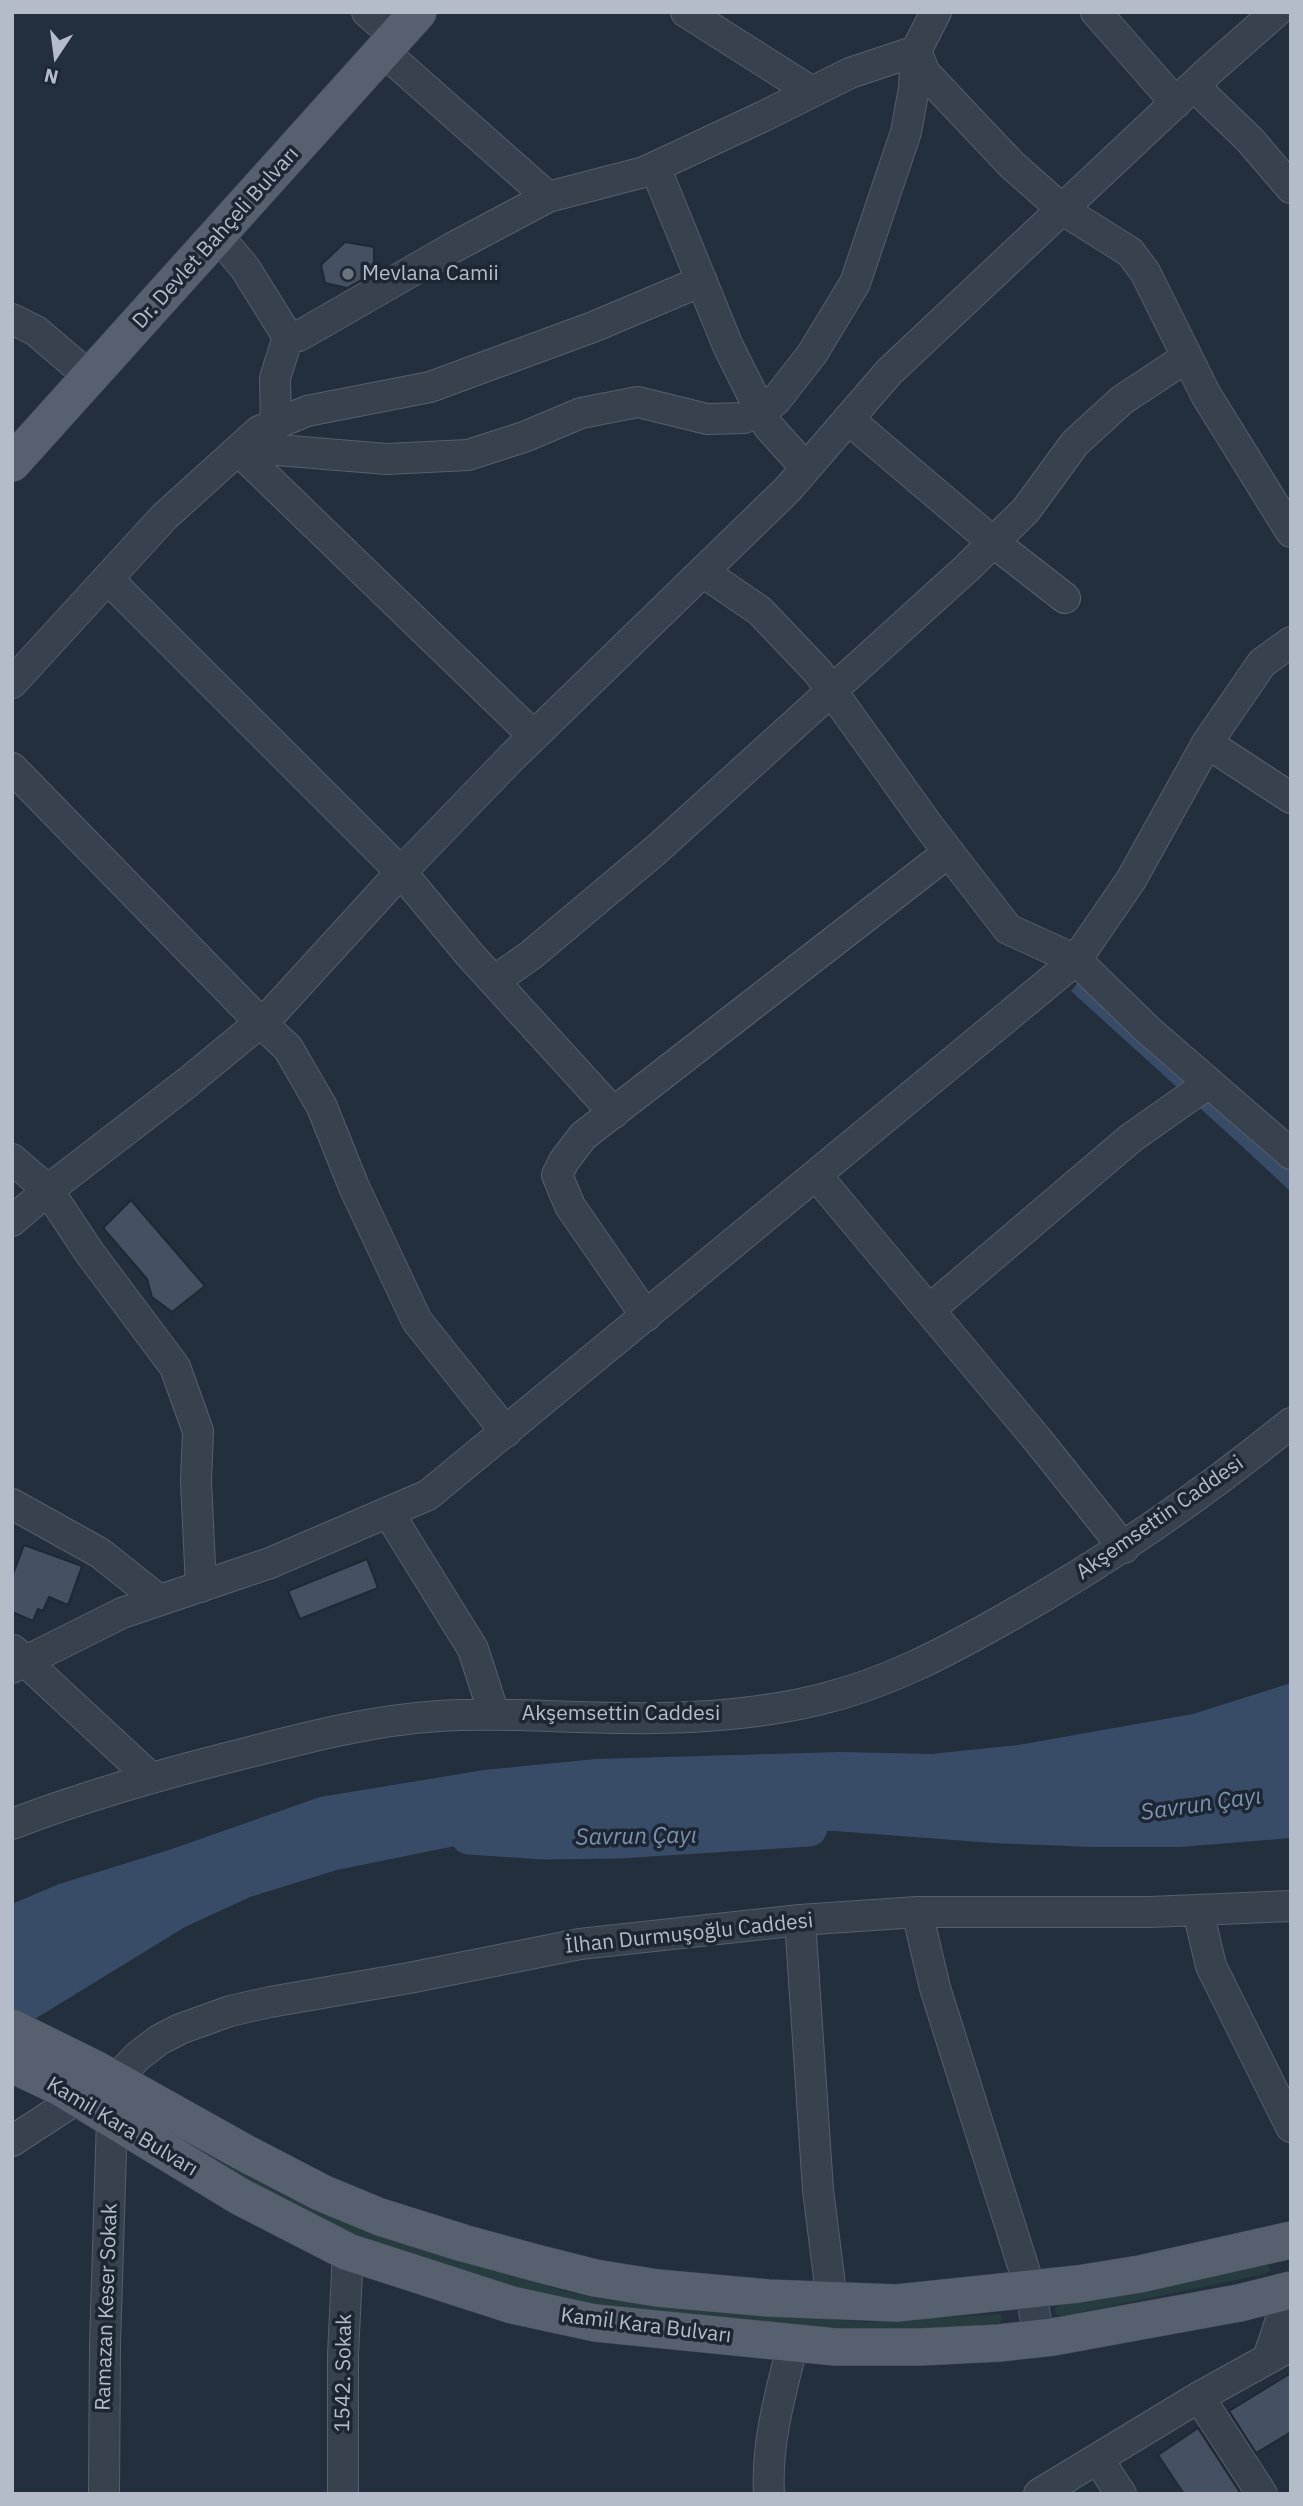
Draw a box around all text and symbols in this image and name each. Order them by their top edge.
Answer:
north arrow [21,21,91,91]
text: N [42,63,61,90]
street label: Dr. Devlet Bahçeli Bulvarı [128,142,304,334]
place label: Mevlana Camii [362,261,499,287]
marker: Mevlana Camii [340,266,356,282]
street label: Akşemsettin Caddesi [1071,1451,1249,1585]
street label: Akşemsettin Caddesi [522,1701,720,1727]
water label: Savrun Çayı [1139,1783,1263,1827]
water label: Savrun Çayı [575,1822,697,1852]
street label: İlhan Durmuşoğlu Caddesi [564,1908,814,1960]
street label: Kamil Kara Bulvarı [42,2072,202,2182]
street label: Ramazan Keser Sokak [91,2203,123,2411]
street label: Kamil Kara Bulvarı [559,2303,733,2349]
street label: 1542. Sokak [330,2314,358,2432]

